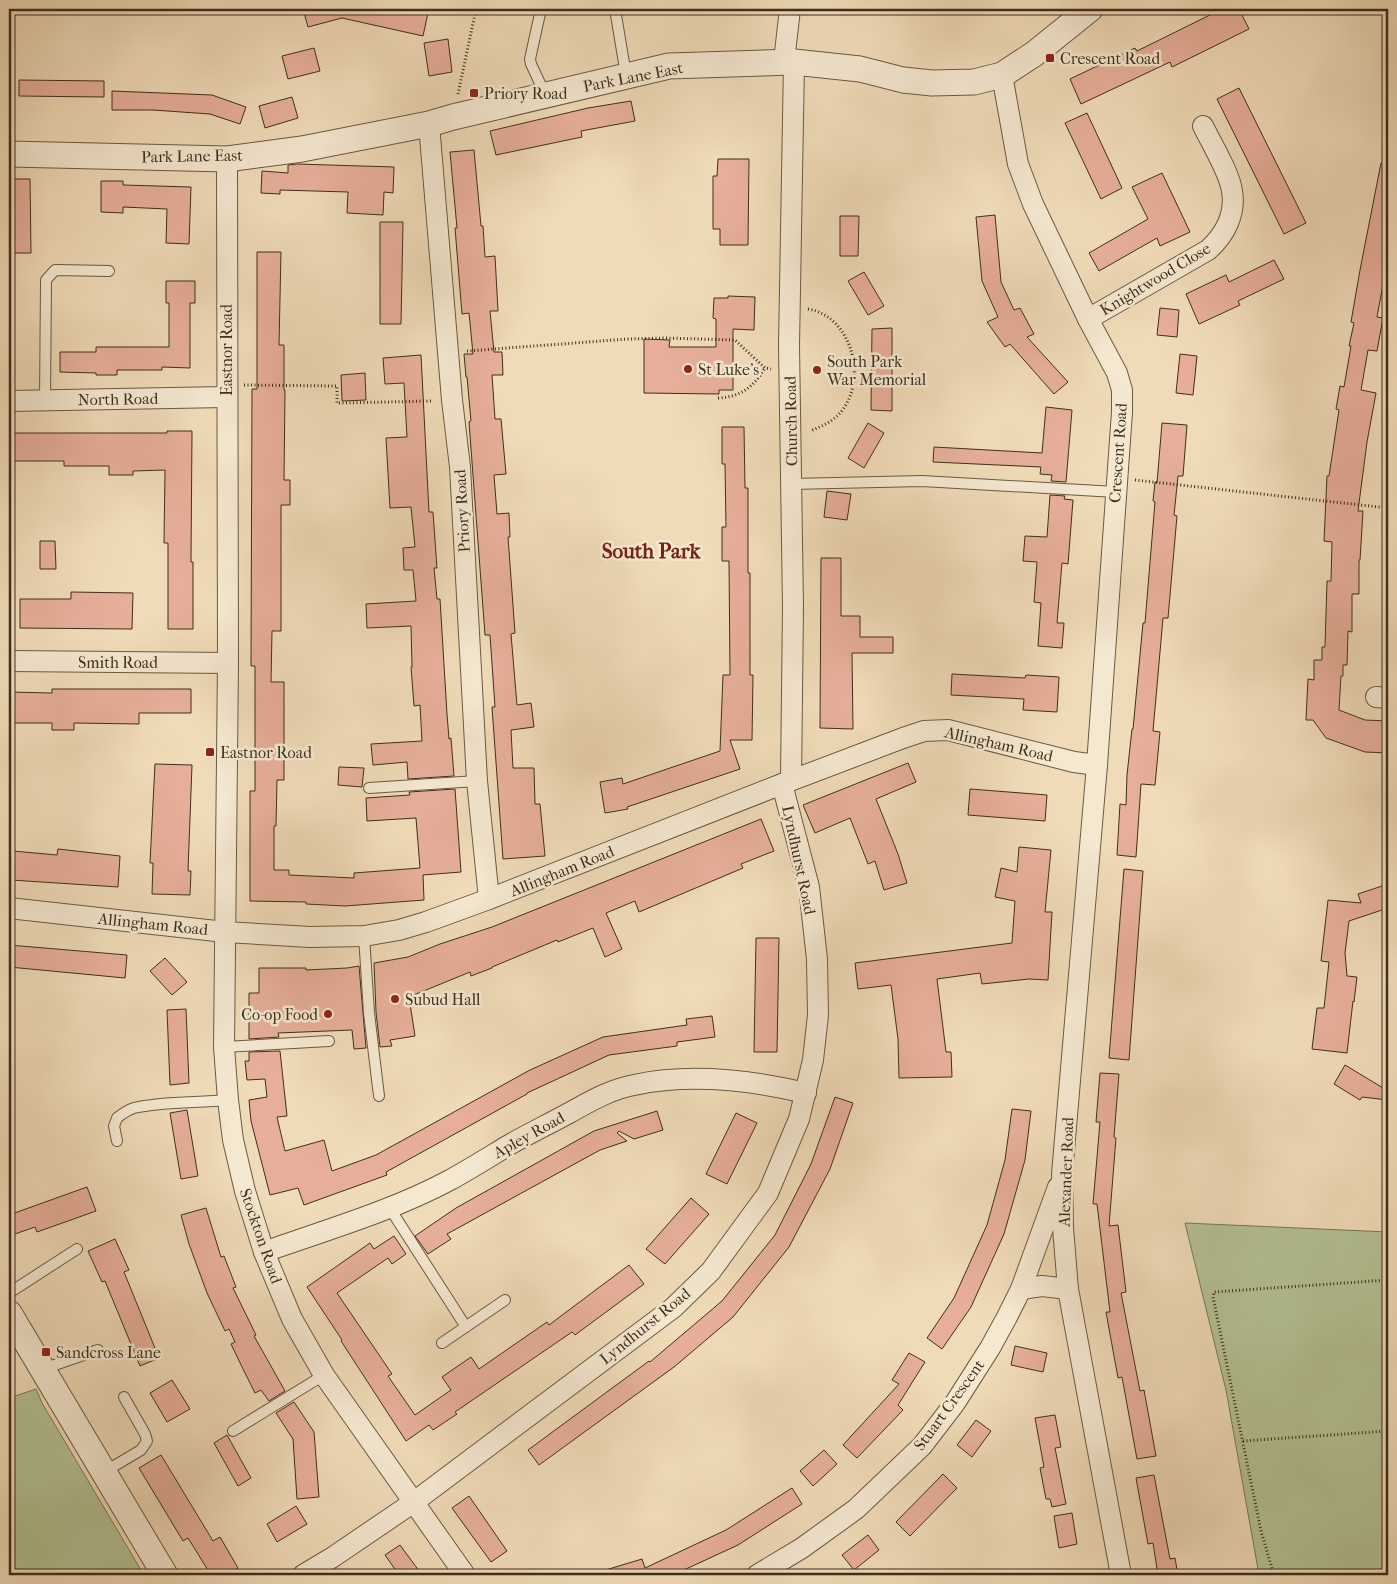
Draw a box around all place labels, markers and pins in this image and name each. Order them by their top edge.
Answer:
place label: Crescent Road [1060,49,1160,68]
marker: Crescent Road [1044,52,1056,64]
place label: Priory Road [484,84,568,103]
marker: Priory Road [468,87,480,99]
place label: South Park War Memorial [826,352,927,389]
place label: St Luke's [698,360,759,379]
marker: St Luke's [682,363,694,375]
marker: South Park War Memorial [811,364,823,376]
place label: Eastnor Road [220,743,312,762]
marker: Eastnor Road [204,746,216,758]
place label: Subud Hall [405,990,481,1009]
marker: Subud Hall [389,993,401,1005]
place label: Co-op Food [241,1005,318,1024]
marker: Co-op Food [322,1008,334,1020]
place label: Sandcross Lane [56,1343,161,1362]
marker: Sandcross Lane [40,1346,52,1358]

